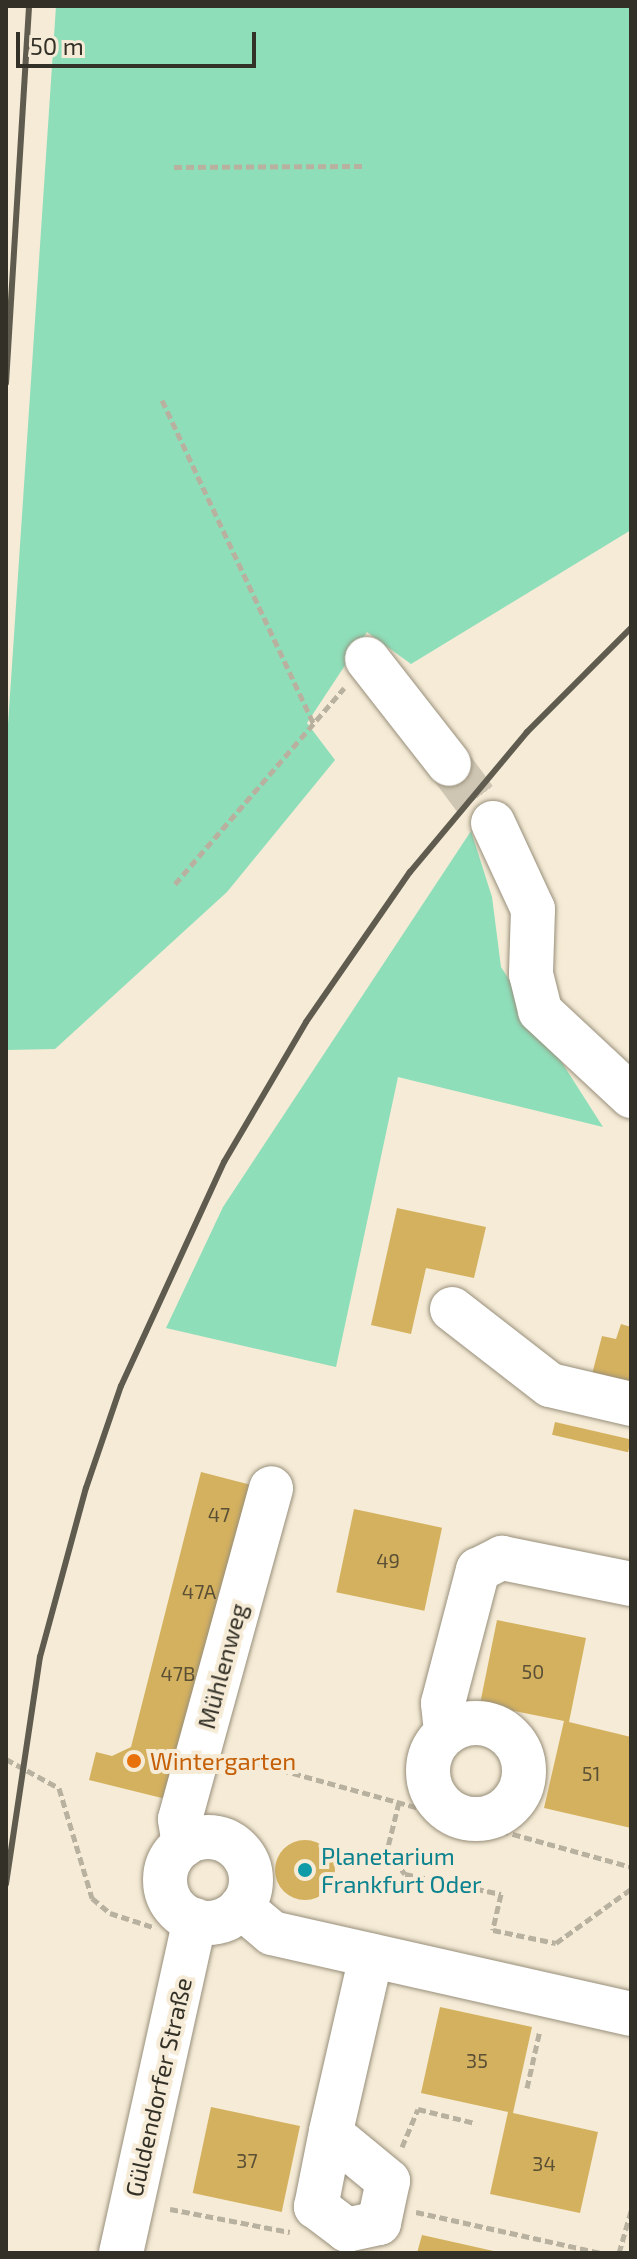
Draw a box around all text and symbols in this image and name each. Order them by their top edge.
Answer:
scale bar [20,16,260,66]
text: 50 m [30,31,84,60]
house number: 47 [208,1502,230,1526]
house number: 49 [376,1548,400,1572]
house number: 47A [182,1579,216,1603]
street label: Mühlenweg [191,1600,253,1732]
house number: 50 [522,1659,544,1683]
house number: 47B [161,1661,195,1685]
place label: Wintergarten [150,1747,296,1775]
marker: Wintergarten [125,1752,143,1770]
house number: 51 [582,1761,600,1785]
place label: Planetarium Frankfurt Oder [321,1842,482,1898]
marker: Planetarium Frankfurt Oder [296,1861,314,1879]
street label: Güldendorfer Straße [119,1974,197,2200]
house number: 35 [466,2048,488,2072]
house number: 37 [236,2148,258,2172]
house number: 34 [532,2151,556,2175]

